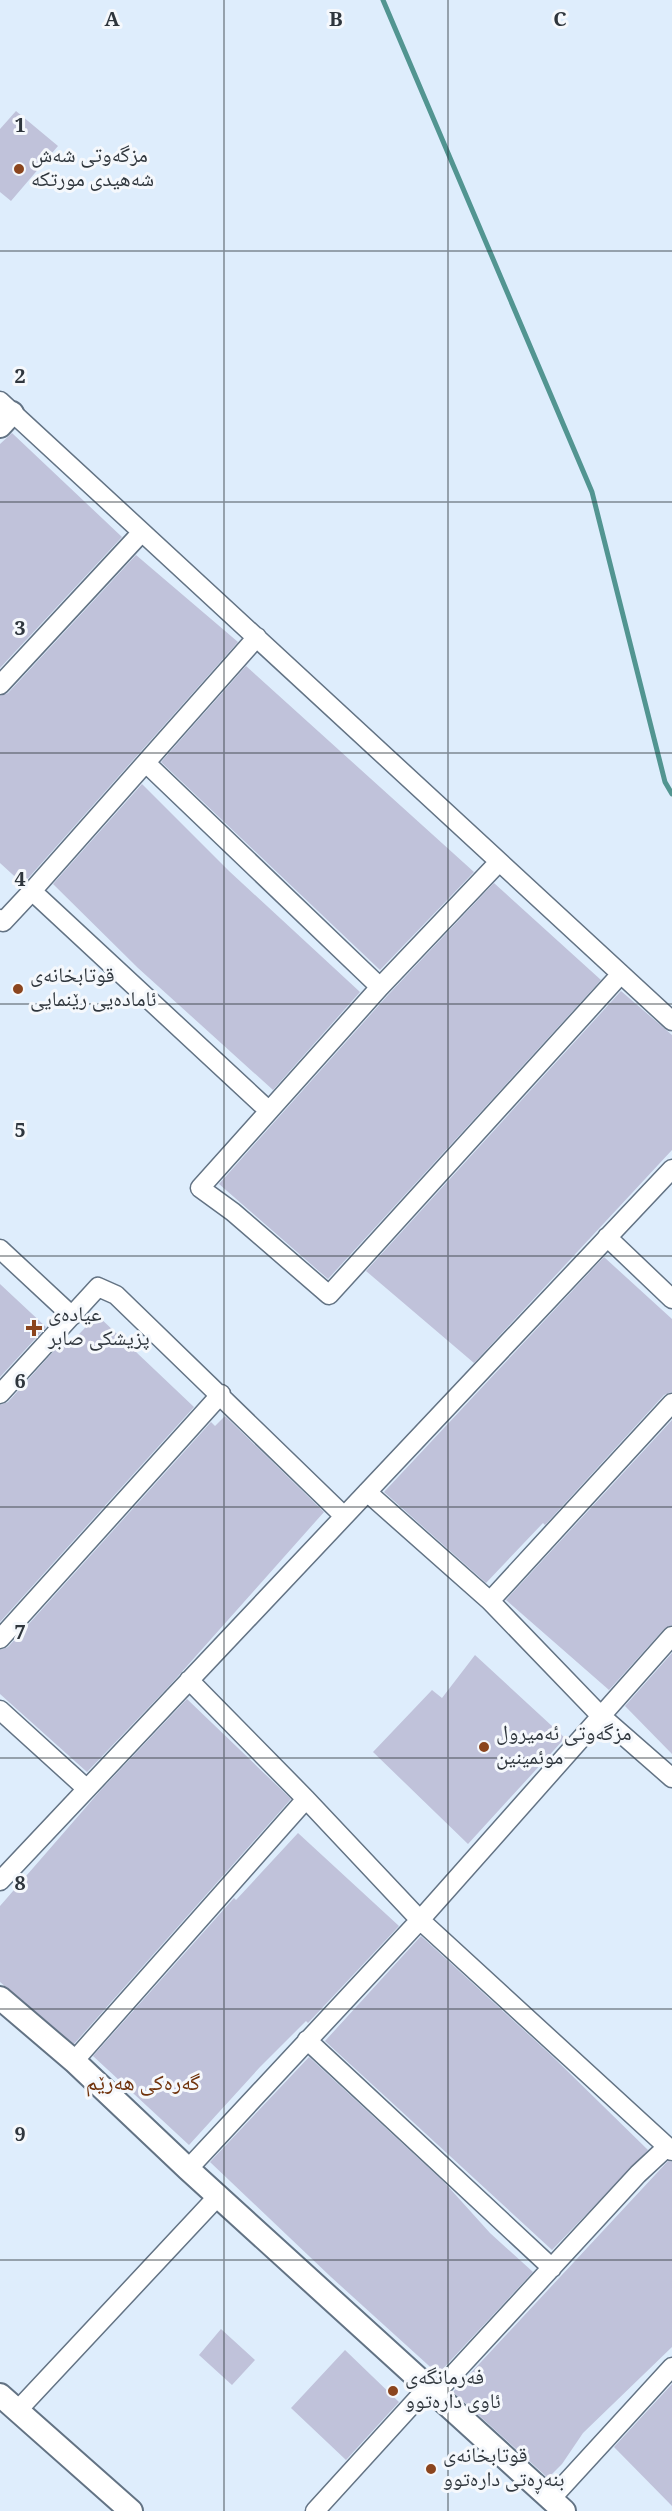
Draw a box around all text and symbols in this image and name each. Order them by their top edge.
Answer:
text: A [104,5,120,39]
text: B [329,5,343,39]
text: C [553,5,567,39]
text: 1 [14,111,26,145]
place label: مزگەوتی شەش شەهیدی مورتکە [31,140,154,199]
marker: مزگەوتی شەش شەهیدی مورتکە [12,162,26,176]
text: 2 [14,362,26,396]
text: 3 [14,614,26,648]
text: 4 [14,865,26,899]
place label: قوتابخانەی ئامادەیی رێنمایی [30,960,157,1019]
marker: قوتابخانەی ئامادەیی رێنمایی [11,982,25,996]
text: 5 [14,1116,26,1150]
place label: عیادەی پزیشکی صابر [47,1299,150,1358]
marker: عیادەی پزیشکی صابر [25,1319,43,1337]
text: 6 [14,1367,26,1401]
text: 7 [14,1618,26,1652]
place label: مزگەوتی ئەمیرول موئمینین [496,1718,632,1777]
marker: مزگەوتی ئەمیرول موئمینین [477,1740,491,1754]
text: 8 [14,1869,26,1903]
district label: گەرەکی هەرێم [86,2066,200,2104]
text: 9 [14,2120,26,2154]
place label: فەرمانگەی ئاوی دارەتوو [405,2362,501,2421]
marker: فەرمانگەی ئاوی دارەتوو [386,2384,400,2398]
place label: قوتابخانەی بنەڕەتی دارەتوو [443,2440,565,2499]
marker: قوتابخانەی بنەڕەتی دارەتوو [424,2462,438,2476]

